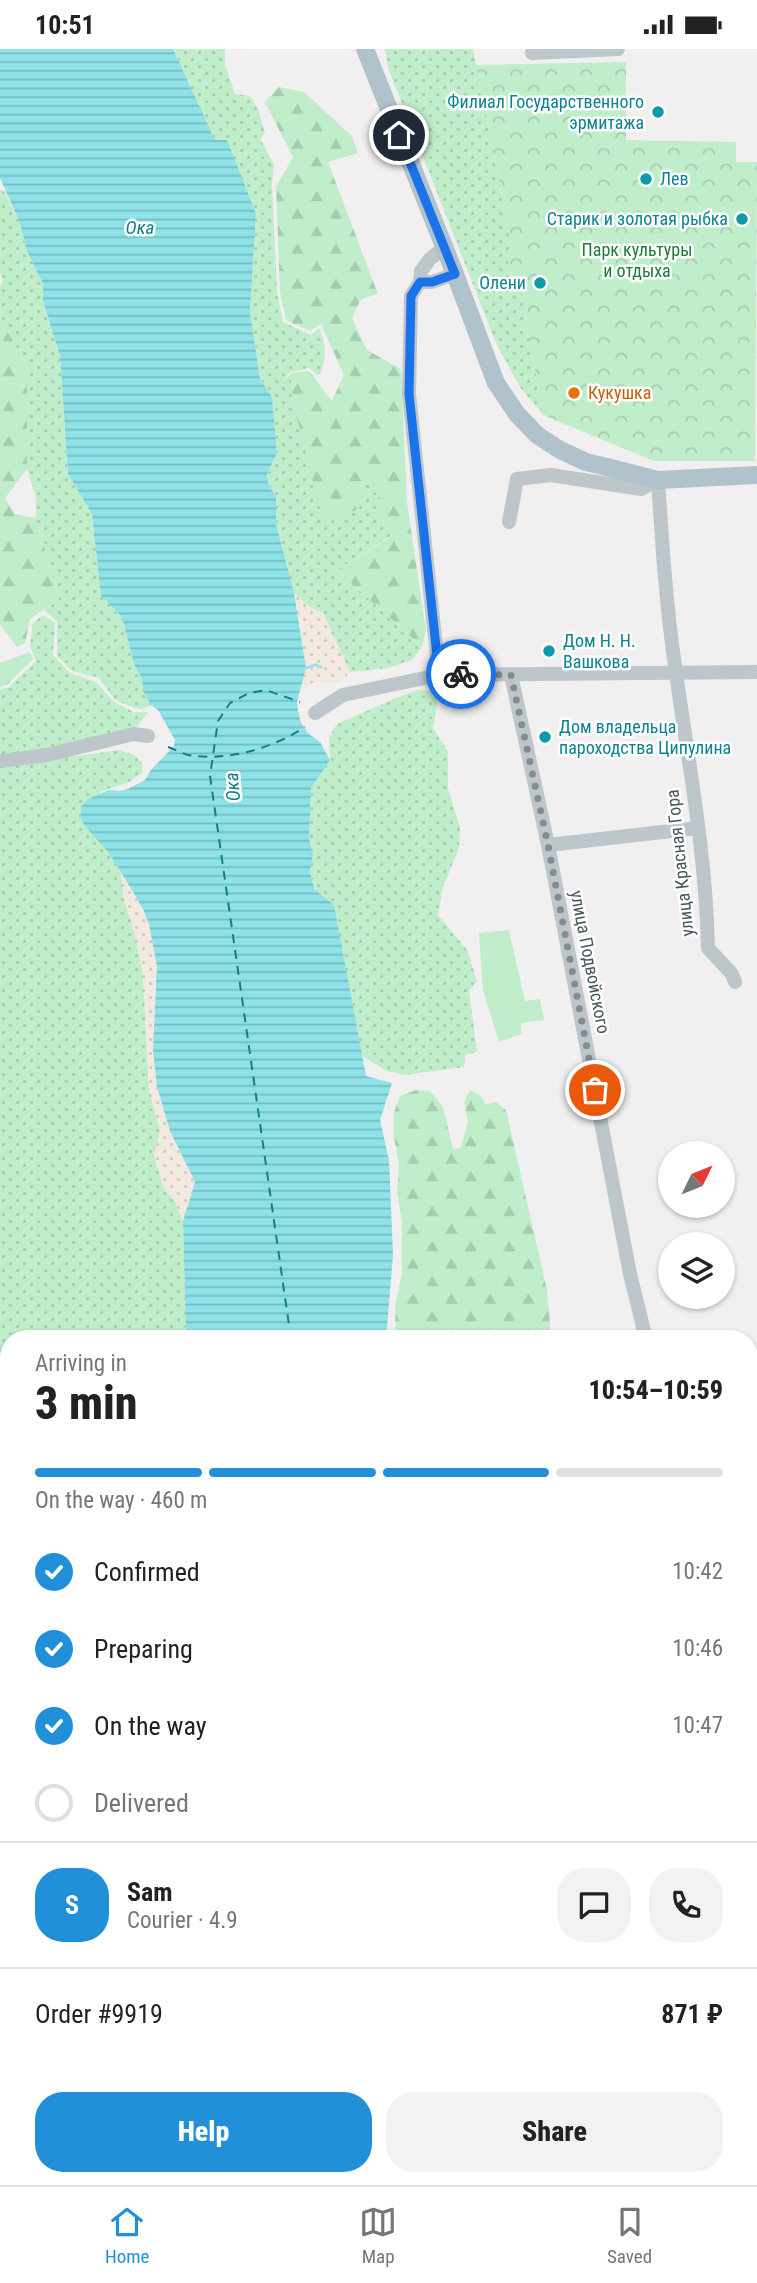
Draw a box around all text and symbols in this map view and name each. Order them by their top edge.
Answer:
text: 10:51 [35,10,95,40]
place label: Филиал Государственного эрмитажа [447,91,644,133]
marker: Филиал Государственного эрмитажа [650,104,666,120]
pin [369,105,429,165]
icon: home [380,116,418,154]
place label: Лев [660,168,689,189]
marker: Лев [638,171,654,187]
place label: Старик и золотая рыбка [547,208,728,229]
marker: Старик и золотая рыбка [734,211,750,227]
water label: Ока [126,216,154,239]
park label: Парк культуры и отдыха [582,239,692,281]
place label: Олени [479,272,526,293]
marker: Олени [532,275,548,291]
place label: Кукушка [588,382,651,403]
marker: Кукушка [566,385,582,401]
place label: Дом Н. Н. Вашкова [563,630,636,672]
courier [426,639,496,709]
marker: Дом Н. Н. Вашкова [541,643,557,659]
icon: bike [442,655,480,693]
place label: Дом владельца пароходства Ципулина [559,716,731,758]
marker: Дом владельца пароходства Ципулина [537,729,553,745]
water label: Ока [220,772,245,802]
street label: улица Красная Гора [661,789,698,938]
street label: улица Подвойского [566,888,615,1035]
pin [565,1060,625,1120]
icon: bag [576,1071,614,1109]
north arrow [658,1141,735,1218]
map controls [658,1141,735,1309]
button: layers [658,1232,735,1309]
text: Arriving in [35,1350,127,1377]
text: 10:54–10:59 [589,1375,723,1405]
text: 3 min [35,1376,138,1430]
text: On the way · 460 m [35,1487,207,1514]
icon: check [35,1553,73,1591]
text: Confirmed [94,1557,200,1587]
text: 10:42 [672,1558,723,1585]
icon: check [35,1630,73,1668]
text: Preparing [94,1634,193,1664]
text: 10:46 [672,1635,723,1662]
icon: check [35,1707,73,1745]
text: On the way [94,1711,207,1741]
text: 10:47 [672,1712,723,1739]
text: Delivered [94,1788,189,1818]
button: chat [557,1868,631,1942]
button: phone [649,1868,723,1942]
text: Sam [127,1877,173,1907]
text: S [65,1890,79,1920]
text: Courier · 4.9 [127,1907,238,1934]
text: Order #9919 [35,1999,163,2029]
text: 871 ₽ [661,1999,723,2029]
button: Help [35,2092,372,2172]
button: Share [386,2092,723,2172]
tab: Home [105,2203,149,2268]
tab: Map [359,2203,397,2268]
tab: Saved [607,2203,652,2268]

